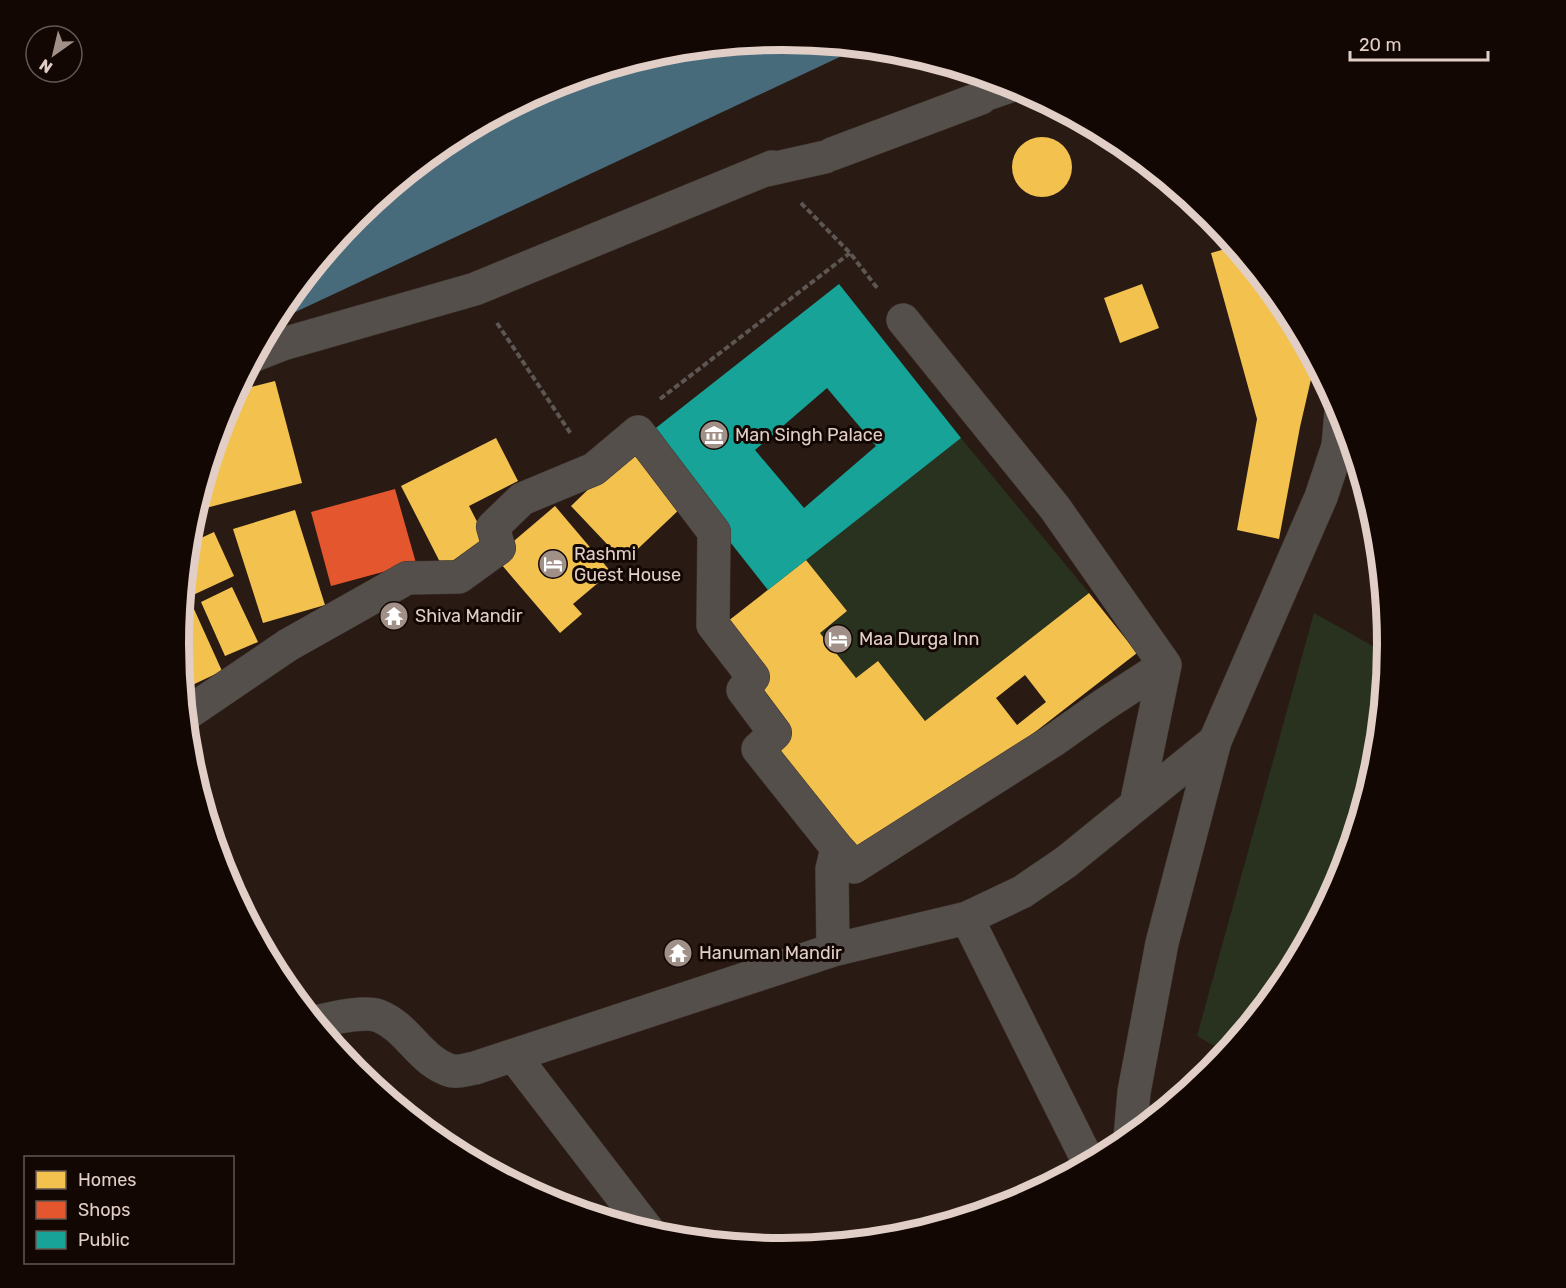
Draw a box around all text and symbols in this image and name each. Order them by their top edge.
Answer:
north arrow [24,24,84,84]
scale bar [1350,24,1488,62]
text: 20 m [1359,34,1401,56]
text: N [36,55,56,77]
museum icon: Man Singh Palace [698,419,730,451]
place label: Man Singh Palace [735,424,883,446]
place label: Rashmi Guest House [574,543,681,586]
hotel icon: Rashmi Guest House [537,548,569,580]
temple icon: Shiva Mandir [378,600,410,632]
place label: Shiva Mandir [415,605,523,627]
hotel icon: Maa Durga Inn [822,623,854,655]
place label: Maa Durga Inn [859,628,979,650]
temple icon: Hanuman Mandir [662,937,694,969]
place label: Hanuman Mandir [699,942,842,964]
legend [24,1156,234,1264]
text: Homes [78,1169,136,1191]
text: Shops [78,1199,130,1221]
text: Public [78,1229,130,1251]

